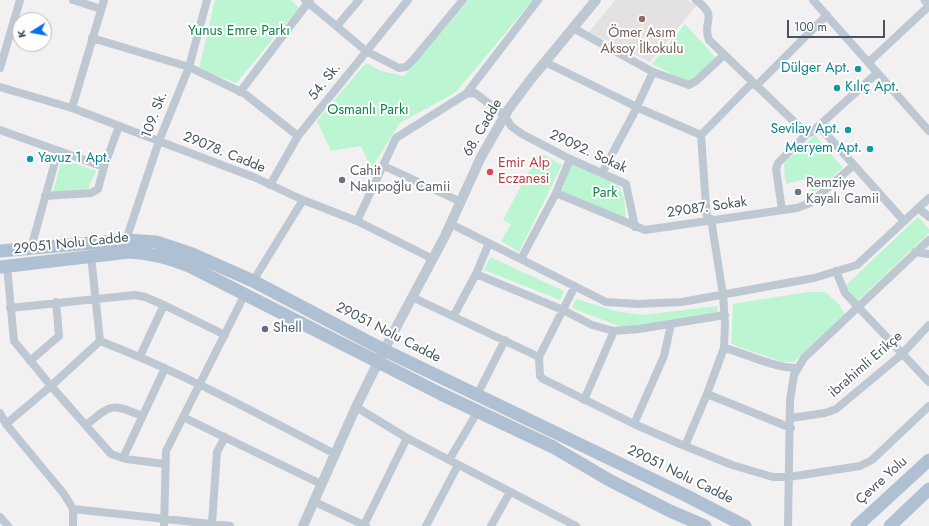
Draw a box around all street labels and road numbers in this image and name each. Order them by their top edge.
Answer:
street label: 54. Sk. [305,60,345,104]
street label: 109. Sk. [138,89,172,141]
street label: 68. Cadde [460,96,506,160]
street label: 29092. Sokak [547,127,629,177]
street label: 29078. Cadde [180,129,268,177]
street label: 29087. Sokak [666,194,748,222]
street label: 29051 Nolu Cadde [13,230,129,258]
street label: 29051 Nolu Cadde [333,299,443,367]
street label: ibrahimli Erikçe [826,328,906,402]
street label: 29051 Nolu Cadde [624,442,736,508]
street label: Çevre Yolu [853,454,911,508]

